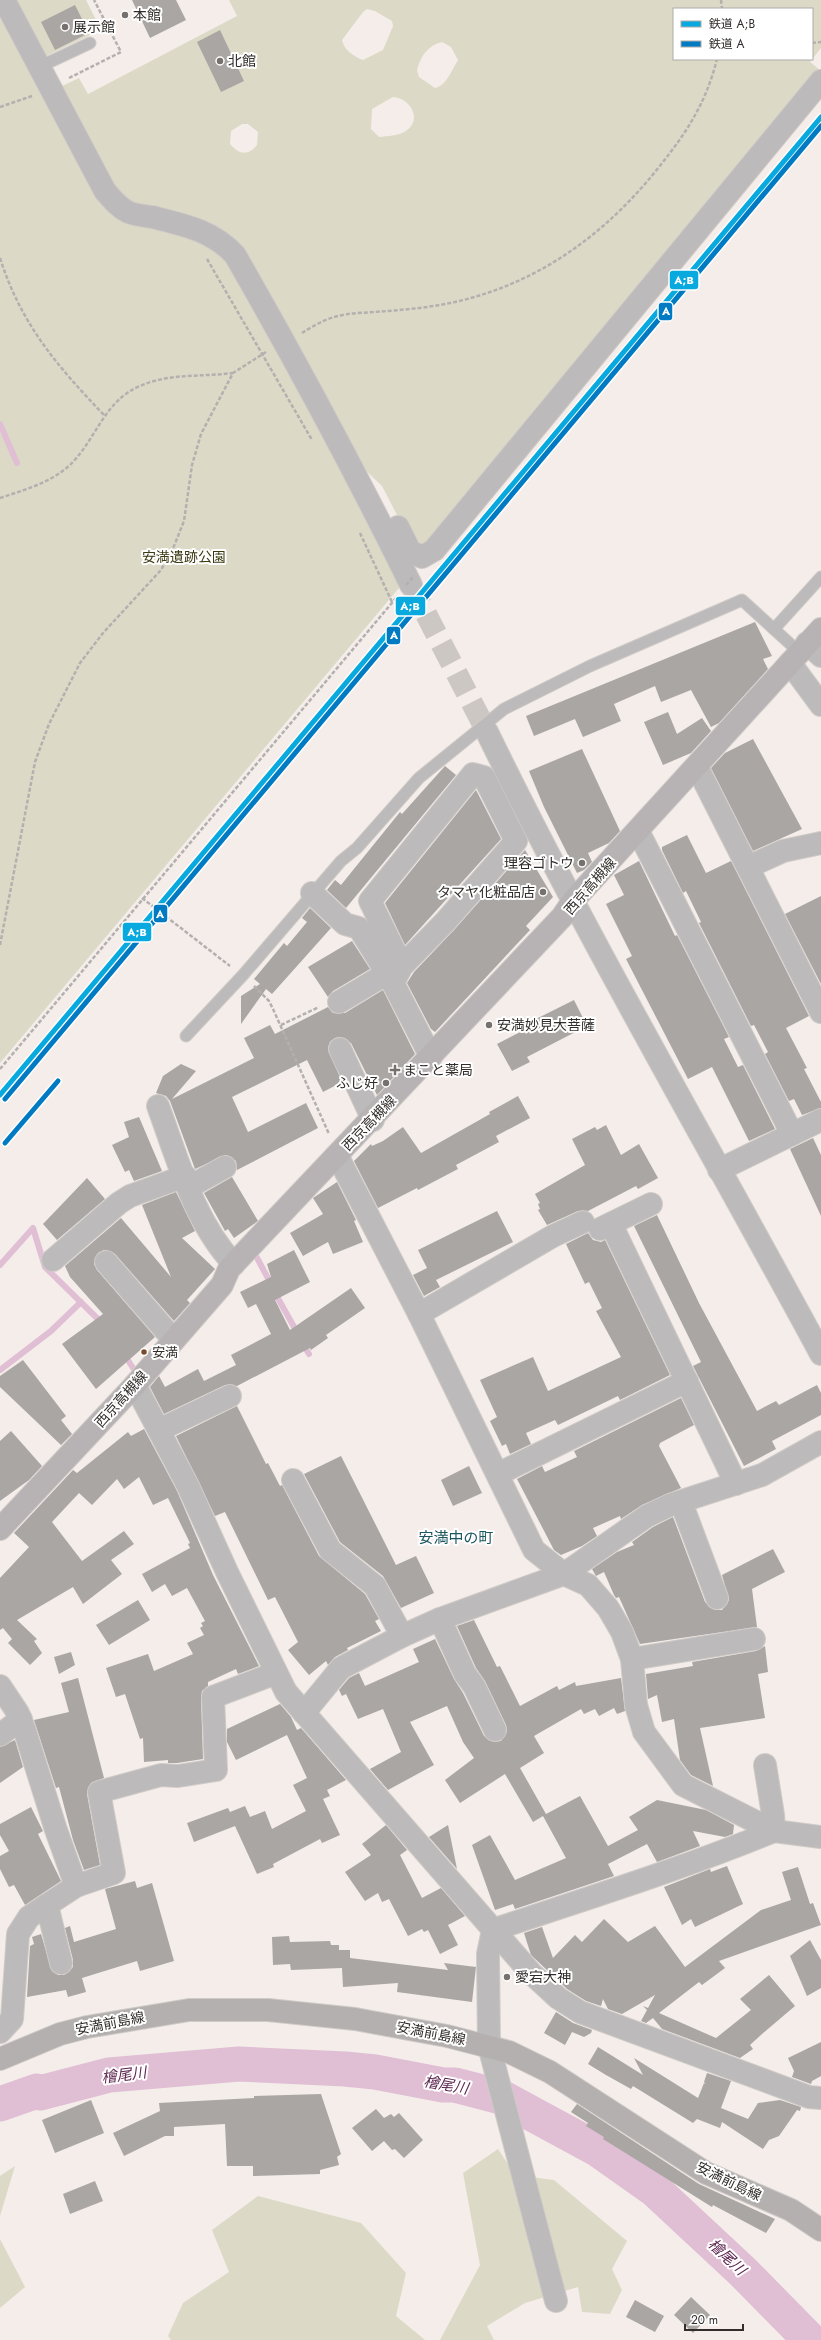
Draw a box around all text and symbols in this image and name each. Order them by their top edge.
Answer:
place label: 本館 [133,5,161,25]
legend [673,8,813,60]
marker: 本館 [120,10,130,20]
text: 鉄道 A;B [709,15,755,33]
place label: 展示館 [73,17,115,37]
marker: 展示館 [60,22,70,32]
text: 鉄道 A [709,35,745,53]
place label: 北館 [228,51,256,71]
marker: 北館 [215,56,225,66]
line badge: A;B [669,270,699,290]
text: A;B [673,272,694,288]
line badge: A [658,302,673,321]
text: A [661,303,671,319]
park label: 安満遺跡公園 [142,547,226,567]
line badge: A;B [395,596,426,616]
text: A;B [399,598,420,614]
line badge: A [386,626,401,645]
text: A [389,627,399,643]
place label: 理容ゴトウ [504,853,574,873]
street label: 西京高槻線 [559,853,621,919]
marker: 理容ゴトウ [577,858,587,868]
place label: タマヤ化粧品店 [437,882,535,902]
marker: タマヤ化粧品店 [538,887,548,897]
line badge: A [153,904,168,923]
text: A [155,906,165,922]
line badge: A;B [122,922,152,942]
text: A;B [126,924,147,940]
place label: 安満妙見大菩薩 [497,1015,595,1035]
marker: 安満妙見大菩薩 [484,1020,494,1030]
place label: まこと薬局 [403,1060,473,1080]
marker: まこと薬局 [390,1065,400,1075]
place label: ふじ好 [336,1073,378,1093]
marker: ふじ好 [381,1078,391,1088]
street label: 西京高槻線 [337,1091,401,1155]
place label: 安満 [152,1343,178,1362]
marker: 安満 [139,1347,149,1357]
street label: 西京高槻線 [90,1366,152,1432]
district label: 安満中の町 [418,1527,494,1549]
place label: 愛宕大神 [515,1967,571,1987]
marker: 愛宕大神 [502,1972,512,1982]
street label: 安満前島線 [74,2007,146,2039]
street label: 安満前島線 [395,2017,467,2049]
water label: 檜尾川 [100,2061,150,2089]
water label: 檜尾川 [422,2070,472,2100]
street label: 安満前島線 [693,2157,765,2205]
water label: 檜尾川 [703,2234,752,2282]
scale bar [685,2306,743,2332]
text: 20 m [691,2311,718,2329]

